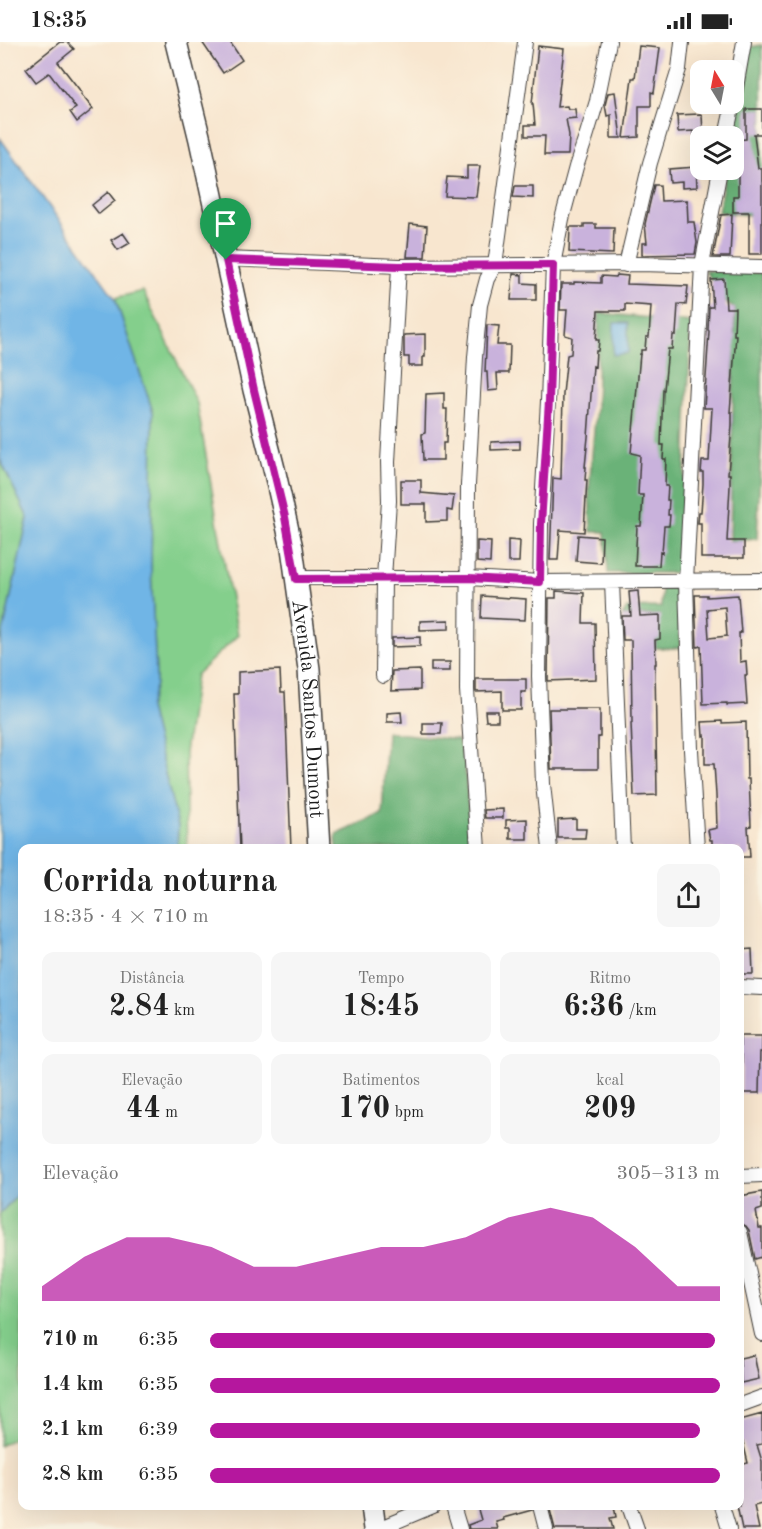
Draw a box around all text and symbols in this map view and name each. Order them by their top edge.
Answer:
text: 18:35 [30,10,87,32]
north arrow [690,60,744,114]
map controls [690,60,744,180]
button: layers [690,126,744,180]
pin [200,198,251,260]
icon: arrive [209,207,242,240]
street label: Avenida Santos Dumont [287,598,326,819]
button: share [657,864,720,927]
text: Corrida noturna [42,866,277,899]
text: 18:35 · 4 × 710 m [42,907,209,927]
text: Distância [119,971,185,987]
text: Tempo [358,971,404,987]
text: Ritmo [589,971,631,987]
text: 2.84 [109,992,170,1022]
text: 18:45 [342,992,420,1022]
text: 6:36 [563,992,624,1022]
text: km [170,1003,195,1019]
text: /km [624,1003,657,1019]
text: Elevação [121,1073,183,1089]
text: Batimentos [342,1073,420,1089]
text: kcal [596,1073,624,1089]
text: 44 [126,1094,161,1124]
text: 170 [338,1094,390,1124]
text: 209 [584,1094,636,1124]
text: m [161,1105,178,1121]
text: bpm [390,1105,424,1121]
text: Elevação [42,1164,119,1184]
text: 305–313 m [617,1164,720,1184]
text: 710 m [42,1330,98,1350]
text: 6:35 [138,1330,178,1350]
text: 1.4 km [42,1375,104,1395]
text: 6:35 [138,1375,178,1395]
text: 2.1 km [42,1420,104,1440]
text: 6:39 [138,1420,178,1440]
text: 2.8 km [42,1465,104,1485]
text: 6:35 [138,1465,178,1485]

